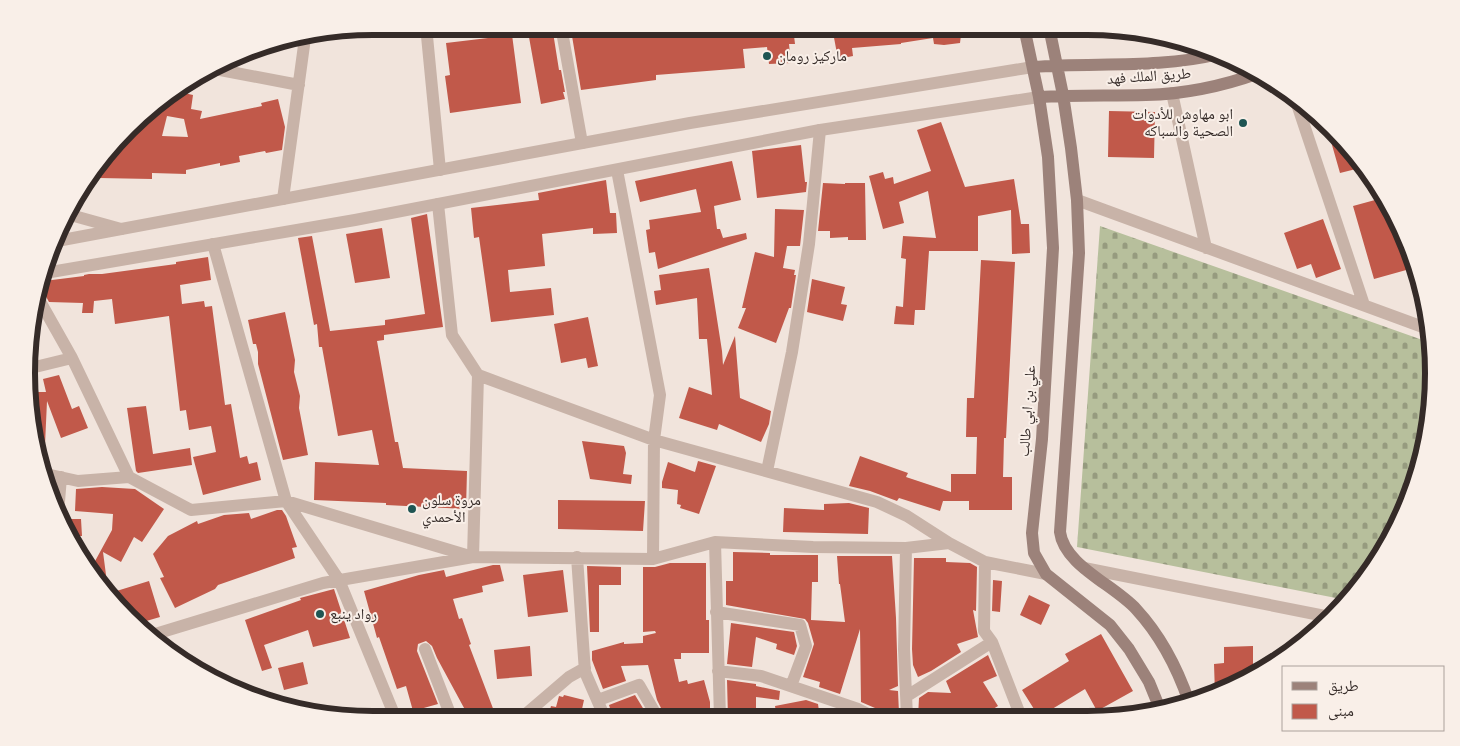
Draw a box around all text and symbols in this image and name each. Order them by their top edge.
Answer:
place label: ماركيز رومان [777,47,847,66]
marker: ماركيز رومان [761,50,773,62]
street label: طريق الملك فهد [1106,64,1192,89]
place label: ابو مهاوش للأدوات الصحية والسباكه [1132,105,1233,140]
marker: ابو مهاوش للأدوات الصحية والسباكه [1237,117,1249,129]
street label: علي بن ابي طالب [1015,364,1042,458]
place label: مروة سلون الأحمدي [422,491,481,529]
marker: مروة سلون الأحمدي [406,503,418,515]
place label: رواد ينبع [330,605,377,624]
marker: رواد ينبع [314,608,326,620]
legend [1282,666,1445,731]
text: طريق [1328,677,1359,696]
text: مبنى [1328,702,1354,721]

